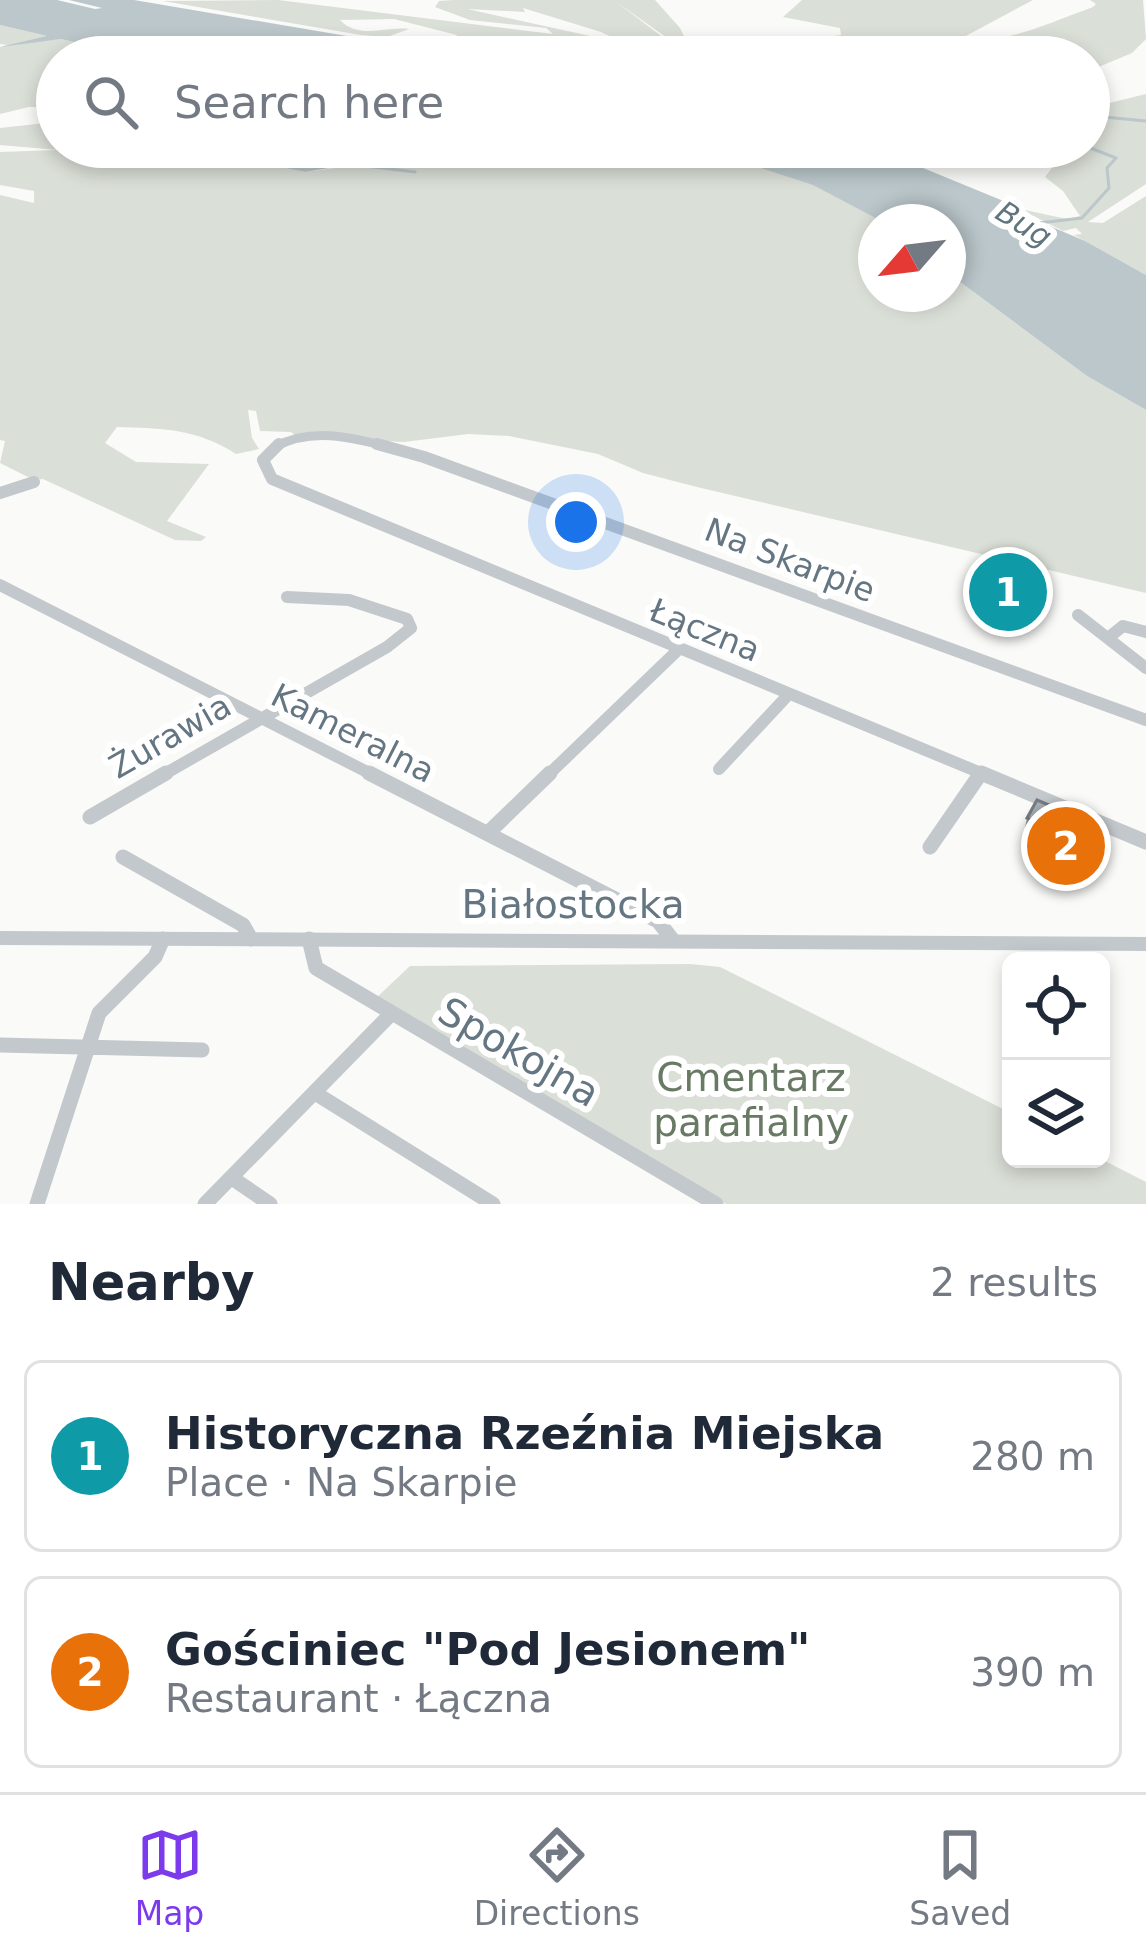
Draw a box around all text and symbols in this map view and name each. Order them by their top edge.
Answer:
search box [36,36,1110,168]
icon: search [78,69,144,135]
text: Search here [174,76,444,129]
water label: Bug [990,194,1058,254]
north arrow [858,204,966,312]
your location [546,492,606,552]
street label: Na Skarpie [699,510,881,610]
pin: 1 [969,547,1047,637]
street label: Łączna [643,590,766,670]
street label: Kameralna [265,675,441,791]
street label: Żurawia [102,686,238,786]
pin: 2 [1027,801,1105,891]
street label: Białostocka [461,882,685,927]
map controls [1002,952,1110,1168]
button: locate [1002,952,1110,1060]
street label: Spokojna [431,988,607,1116]
park label: Cmentarz parafialny [653,1055,849,1145]
button: layers [1002,1060,1110,1168]
text: Nearby [48,1253,255,1312]
text: 2 results [930,1260,1098,1305]
text: Historyczna Rzeźnia Miejska [165,1407,884,1460]
text: 1 [76,1434,104,1479]
text: 280 m [970,1434,1095,1479]
text: Place · Na Skarpie [165,1460,518,1505]
text: Gościniec "Pod Jesionem" [165,1623,811,1676]
text: 2 [76,1650,104,1695]
text: 390 m [970,1650,1095,1695]
text: Restaurant · Łączna [165,1676,552,1721]
tab: Map [135,1822,204,1933]
tab: Directions [474,1822,640,1933]
tab: Saved [909,1822,1011,1933]

